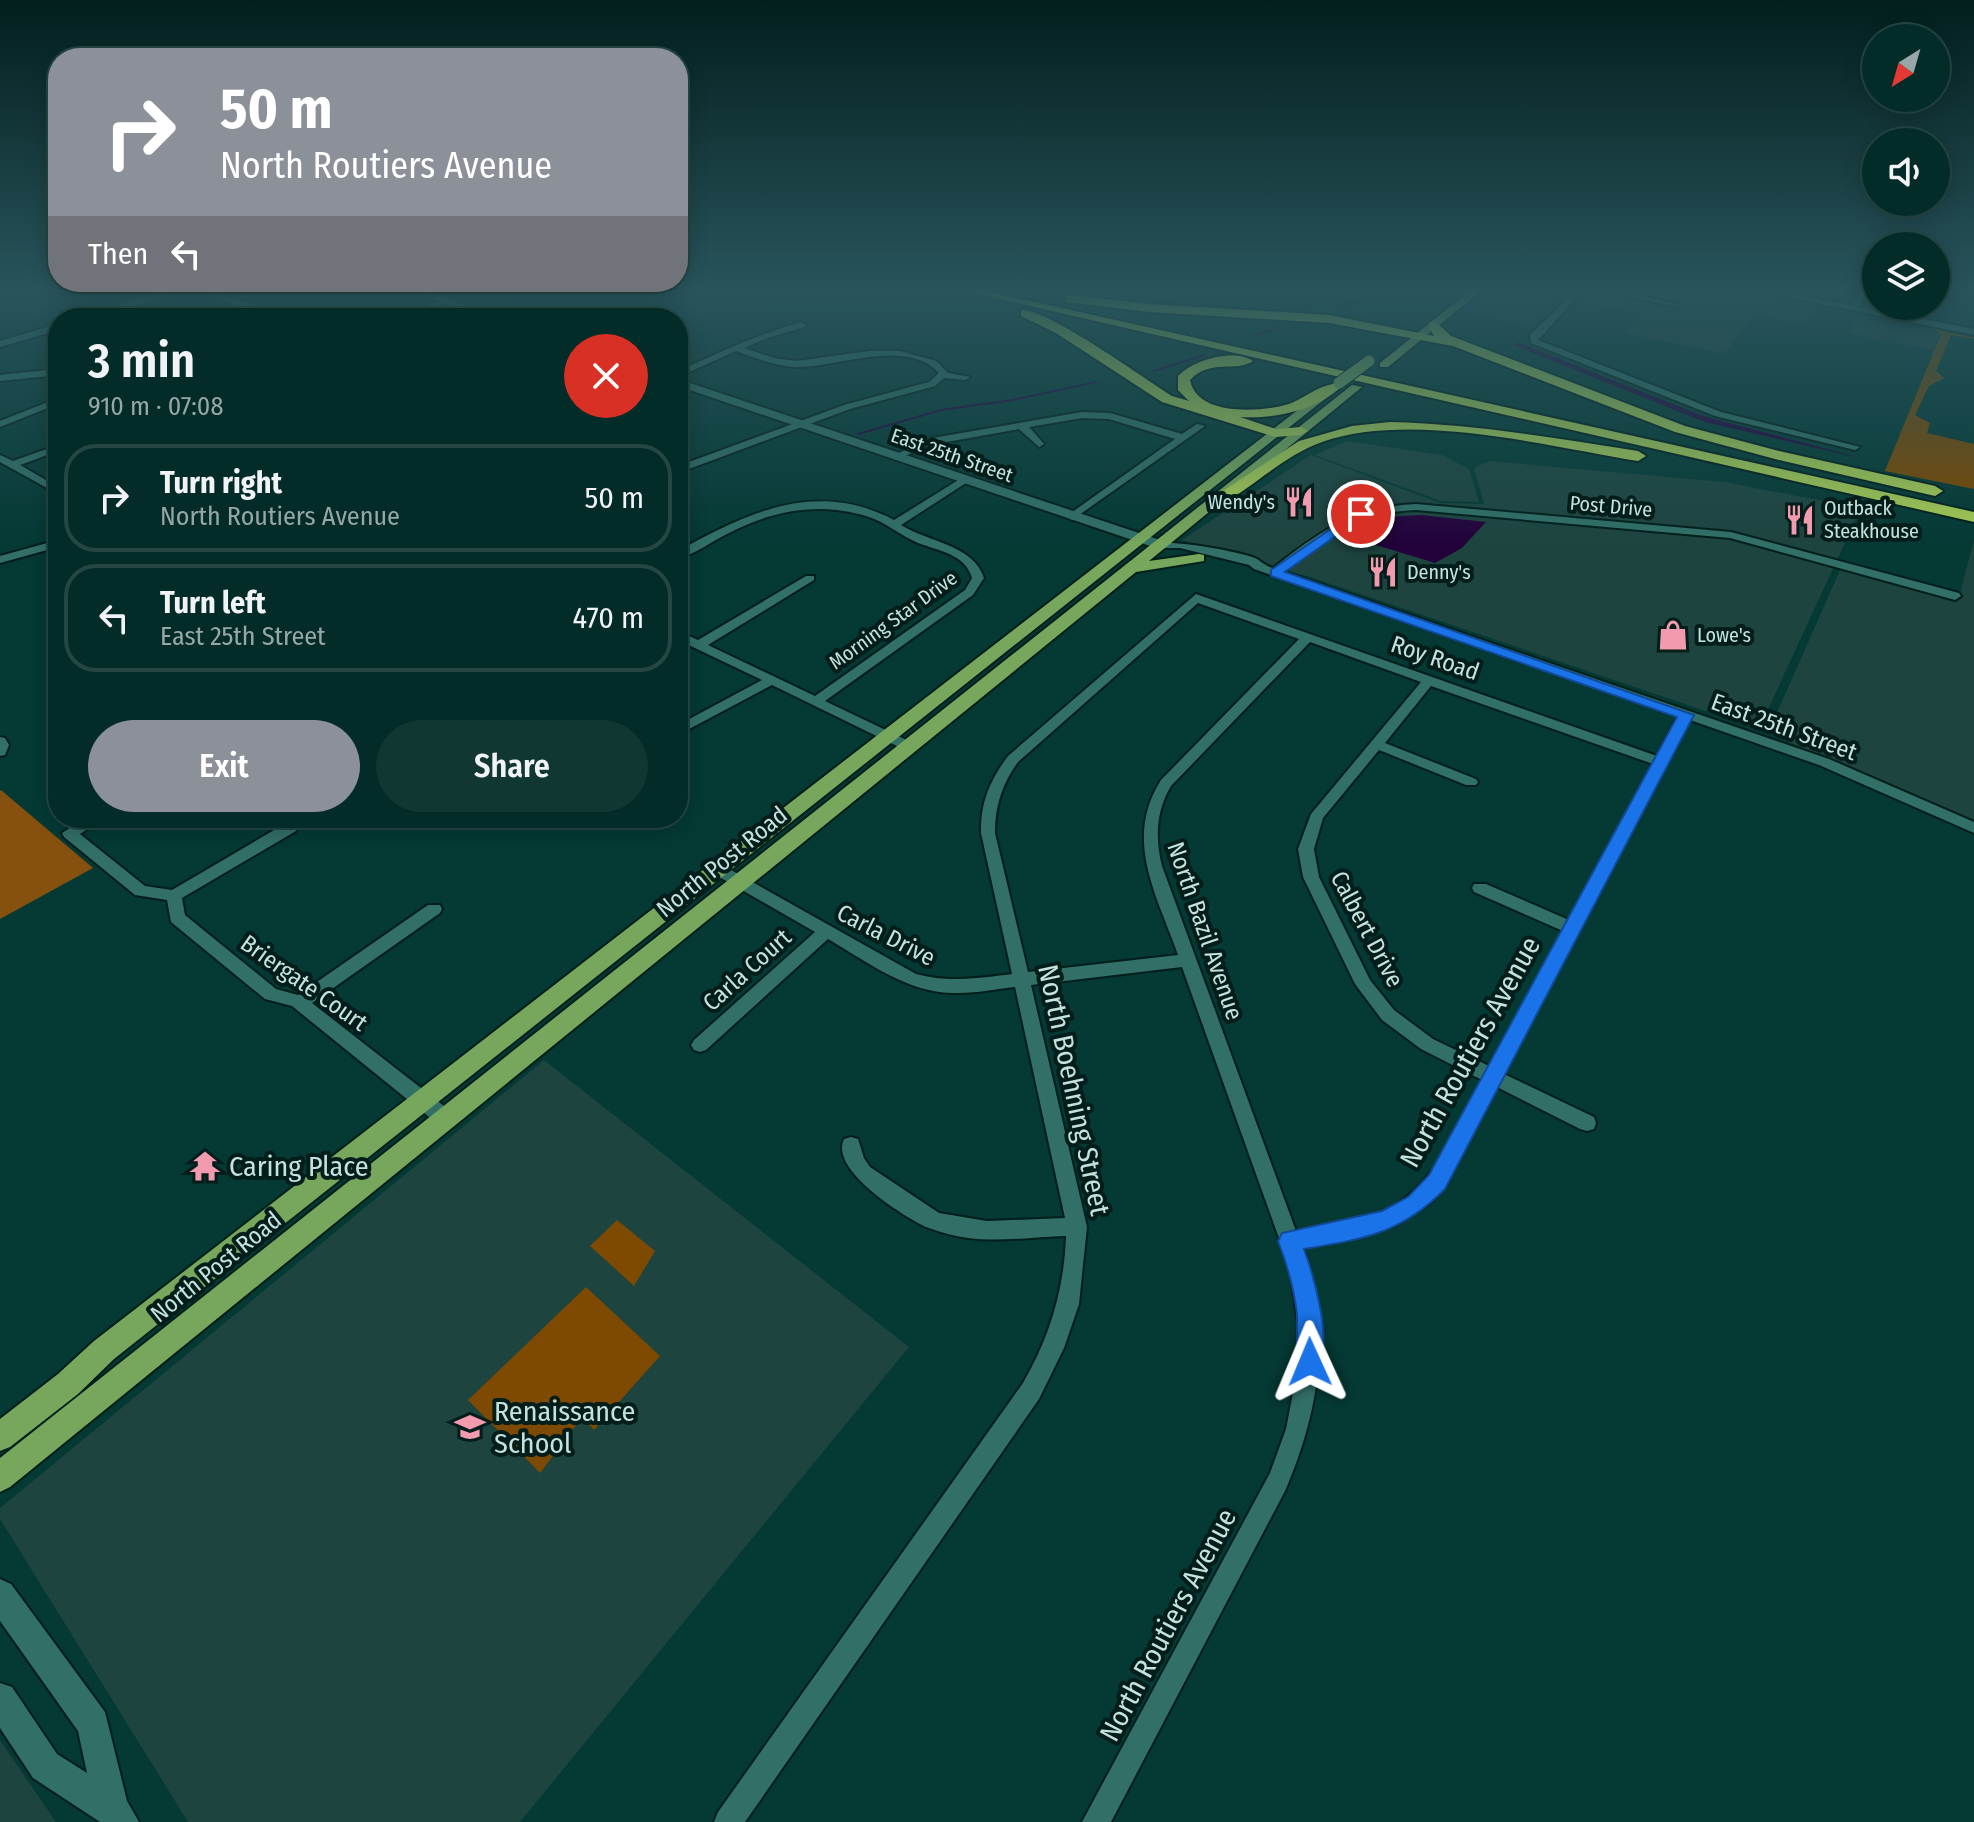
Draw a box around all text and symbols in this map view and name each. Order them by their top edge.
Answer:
north arrow [1862,24,1950,112]
map controls [1862,24,1950,320]
text: 50 m [220,76,332,143]
icon: right [88,80,192,184]
button: sound [1862,128,1950,216]
text: North Routiers Avenue [220,144,552,188]
icon: left [164,232,208,276]
button: layers [1862,232,1950,320]
text: Then [88,236,148,272]
text: 3 min [88,332,195,390]
button: close [564,334,648,418]
text: 910 m · 07:08 [88,391,223,422]
street label: East 25th Street [888,423,1017,487]
text: Turn right [160,465,282,501]
icon: right [92,476,136,520]
text: 50 m [584,480,644,516]
pin [1327,480,1395,548]
restaurant icon: Wendy's [1282,485,1316,519]
place label: Wendy's [1208,490,1275,514]
street label: Post Drive [1569,490,1653,522]
icon: arrive [1339,492,1383,536]
place label: Outback Steakhouse [1824,496,1919,543]
text: North Routiers Avenue [160,501,400,532]
restaurant icon: Outback Steakhouse [1783,503,1817,537]
restaurant icon: Denny's [1366,555,1400,589]
place label: Denny's [1407,560,1471,584]
street label: Morning Star Drive [824,566,962,674]
text: Turn left [160,585,266,621]
icon: left [92,596,136,640]
text: 470 m [572,600,644,636]
shop icon: Lowe's [1656,618,1690,652]
text: East 25th Street [160,621,326,652]
place label: Lowe's [1697,623,1751,647]
street label: Roy Road [1387,630,1483,686]
street label: East 25th Street [1707,688,1861,766]
button: Exit [88,720,360,812]
button: Share [376,720,648,812]
street label: North Post Road [651,801,793,923]
street label: North Bazil Avenue [1161,838,1249,1024]
street label: Calbert Drive [1325,866,1409,992]
street label: Carla Drive [832,898,940,972]
street label: Carla Court [697,923,797,1017]
street label: Briergate Court [235,929,373,1037]
street label: North Routiers Avenue [1393,931,1547,1173]
street label: North Boehning Street [1031,961,1117,1219]
temple icon: Caring Place [188,1149,222,1183]
place label: Caring Place [229,1150,369,1183]
street label: North Post Road [145,1206,287,1328]
position arrow [1268,1320,1352,1404]
place label: Renaissance School [494,1395,635,1460]
school or university icon: Renaissance School [453,1410,487,1444]
street label: North Routiers Avenue [1093,1503,1243,1747]

